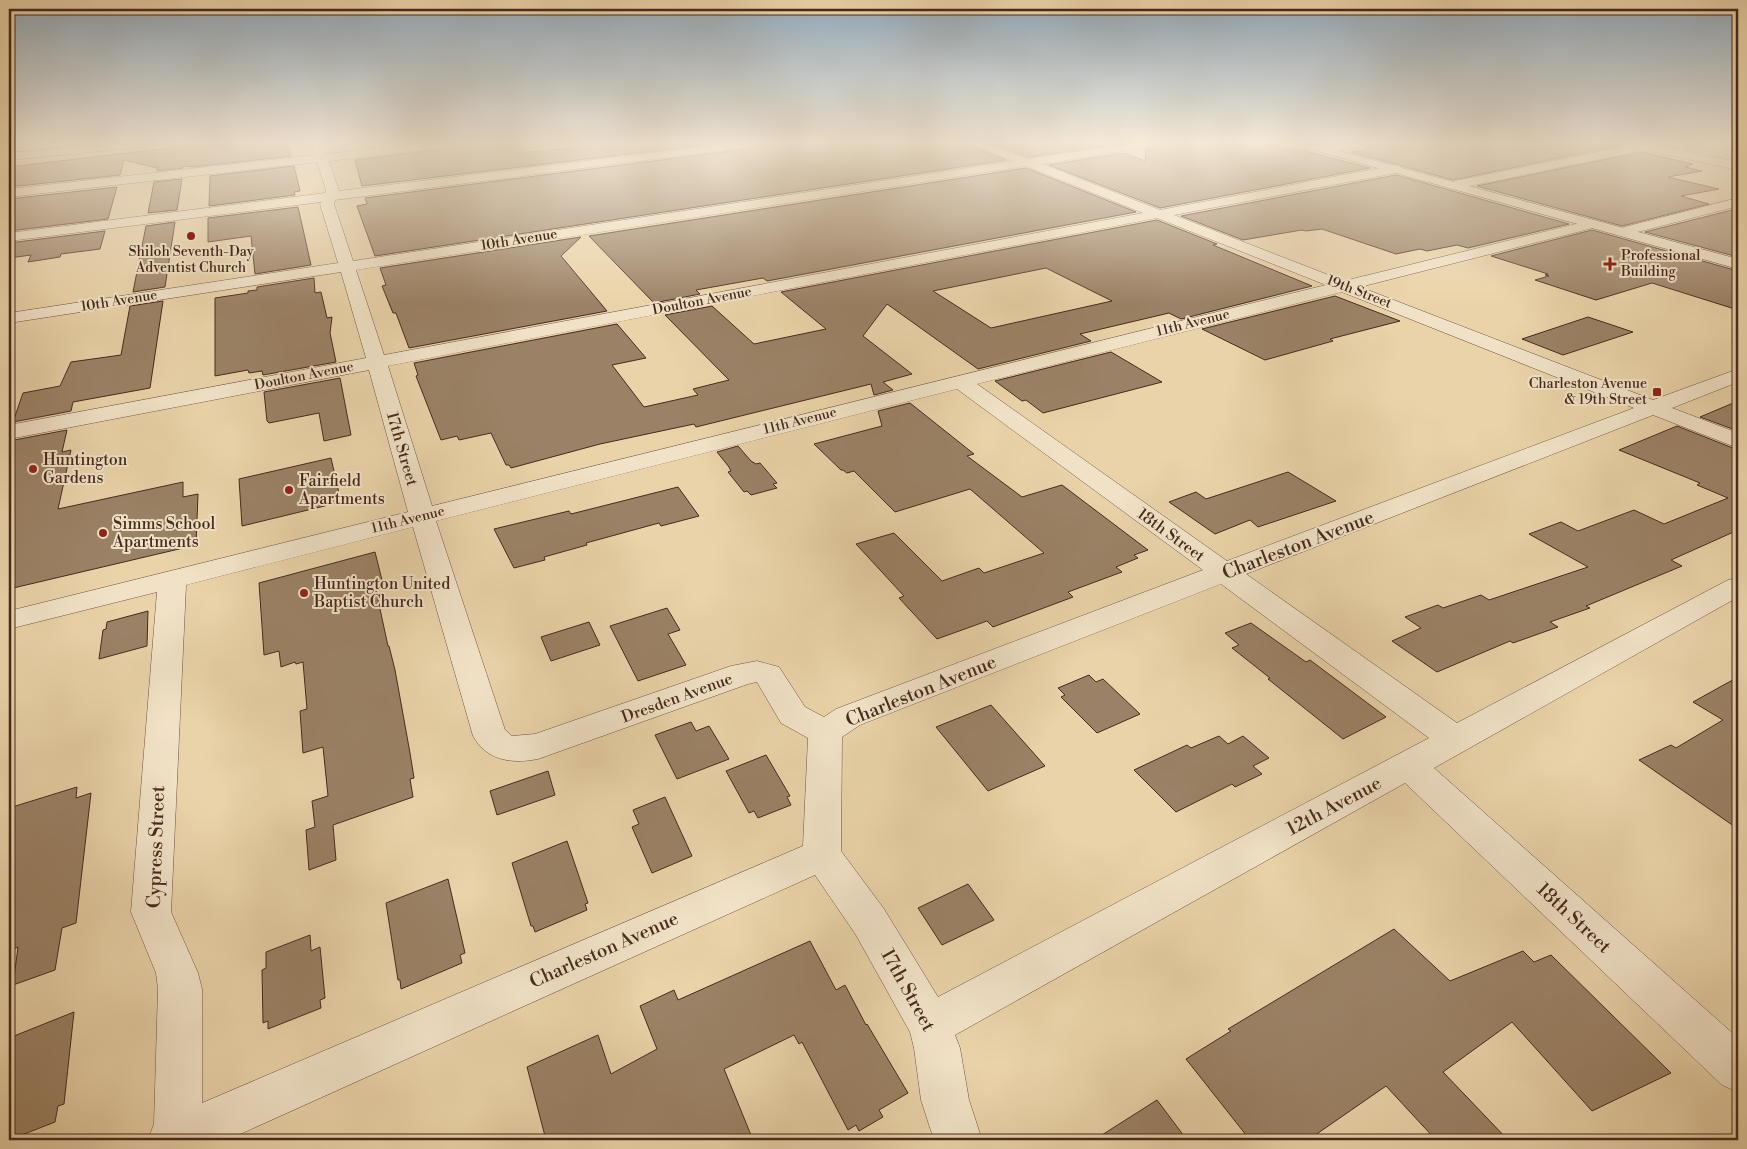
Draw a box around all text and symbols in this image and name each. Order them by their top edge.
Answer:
street label: 10th Avenue [479,225,559,255]
marker: Shiloh Seventh-Day Adventist Church [185,230,197,242]
place label: Shiloh Seventh-Day Adventist Church [128,243,254,277]
place label: Professional Building [1620,247,1700,281]
marker: Professional Building [1603,257,1617,271]
street label: 19th Street [1324,271,1394,313]
street label: Doulton Avenue [651,283,753,319]
street label: 10th Avenue [79,286,159,316]
street label: 11th Avenue [1154,305,1232,341]
street label: Doulton Avenue [253,358,355,394]
place label: Charleston Avenue & 19th Street [1529,375,1647,409]
marker: Charleston Avenue & 19th Street [1651,386,1663,398]
street label: 11th Avenue [761,403,839,439]
street label: 17th Street [382,410,422,489]
place label: Huntington Gardens [43,450,128,488]
marker: Huntington Gardens [27,463,39,475]
place label: Fairfield Apartments [298,471,385,509]
marker: Fairfield Apartments [283,484,295,496]
street label: 11th Avenue [369,502,447,538]
street label: 18th Street [1133,504,1209,566]
street label: Charleston Avenue [1219,505,1377,585]
place label: Simms School Apartments [112,514,215,552]
marker: Simms School Apartments [97,527,109,539]
place label: Huntington United Baptist Church [313,574,450,612]
marker: Huntington United Baptist Church [298,587,310,599]
street label: Charleston Avenue [842,650,1000,732]
street label: Dresden Avenue [619,669,735,727]
street label: 12th Avenue [1282,771,1386,841]
street label: Cypress Street [142,785,170,909]
street label: 18th Street [1532,877,1616,959]
street label: Charleston Avenue [526,906,682,994]
street label: 17th Street [876,945,941,1036]

